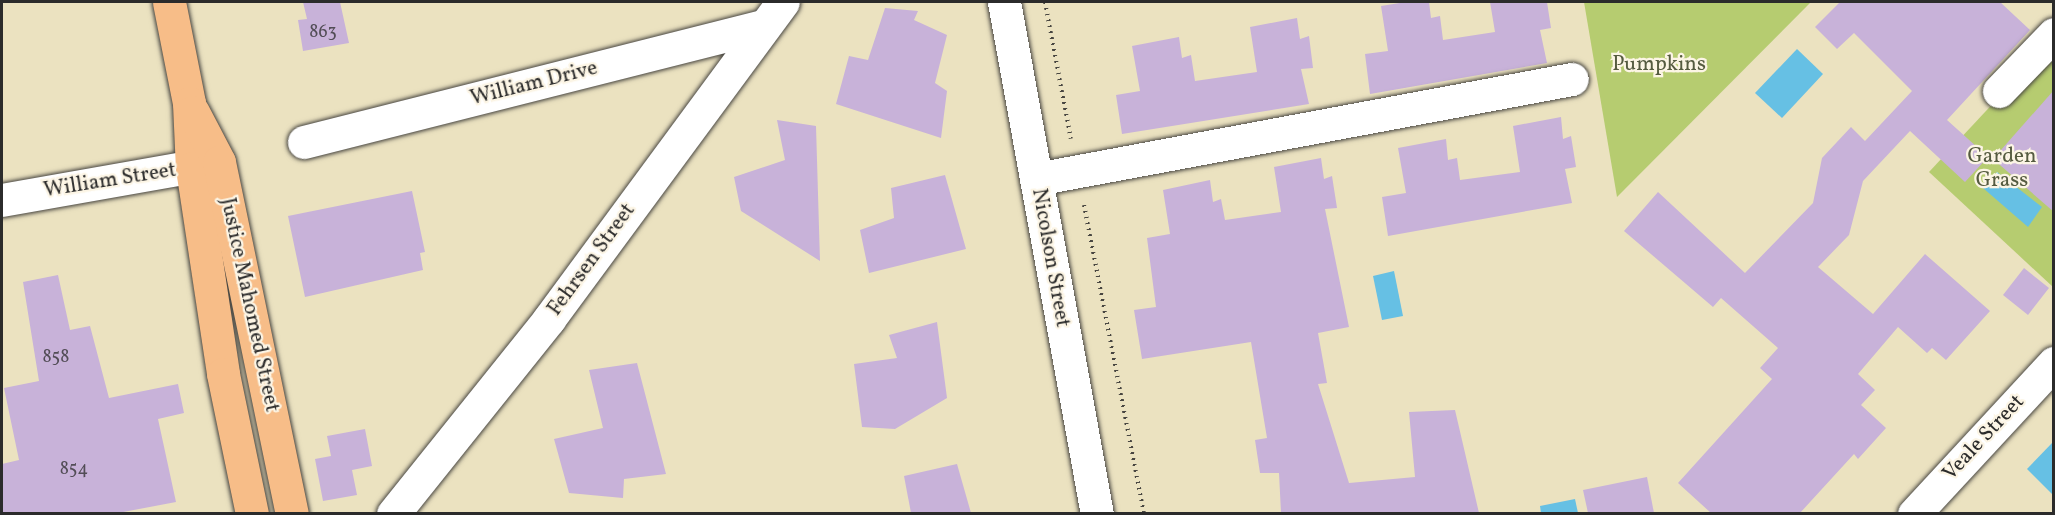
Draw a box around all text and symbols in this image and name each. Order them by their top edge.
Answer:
house number: 863 [309,22,337,44]
park label: Pumpkins [1612,52,1706,78]
street label: William Drive [468,56,600,112]
park label: Garden Grass [1968,144,2036,194]
street label: William Street [42,158,178,204]
street label: Nicolson Street [1025,187,1075,329]
street label: Justice Mahomed Street [214,196,284,414]
street label: Fehrsen Street [543,199,641,321]
house number: 858 [43,347,69,369]
street label: Veale Street [1938,390,2030,486]
house number: 854 [60,459,88,481]

